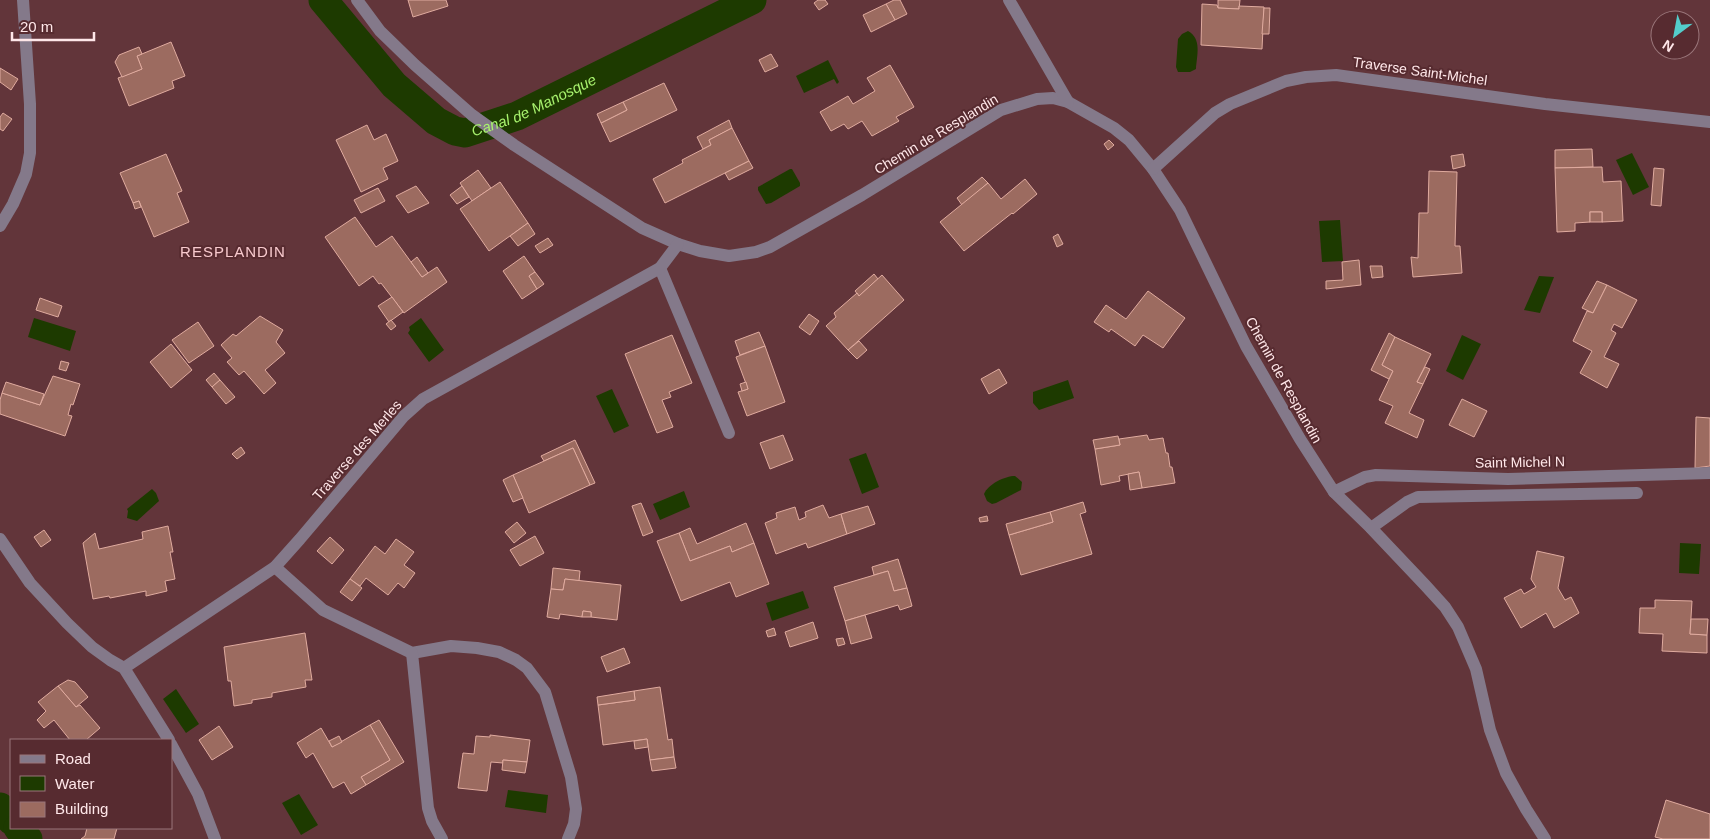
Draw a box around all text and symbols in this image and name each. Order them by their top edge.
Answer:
scale bar [12,10,95,42]
north arrow [1650,10,1700,60]
text: 20 m [20,18,53,35]
text: N [1660,37,1677,55]
street label: Traverse Saint-Michel [1352,54,1488,88]
water label: Canal de Manosque [469,70,599,139]
street label: Chemin de Resplandin [871,91,1001,177]
district label: RESPLANDIN [180,243,286,260]
street label: Chemin de Resplandin [1243,314,1325,446]
street label: Traverse des Merles [309,397,405,503]
street label: Saint Michel N [1475,453,1565,471]
legend [10,739,172,829]
text: Road [55,750,91,767]
text: Water [55,775,94,792]
text: Building [55,800,108,817]

